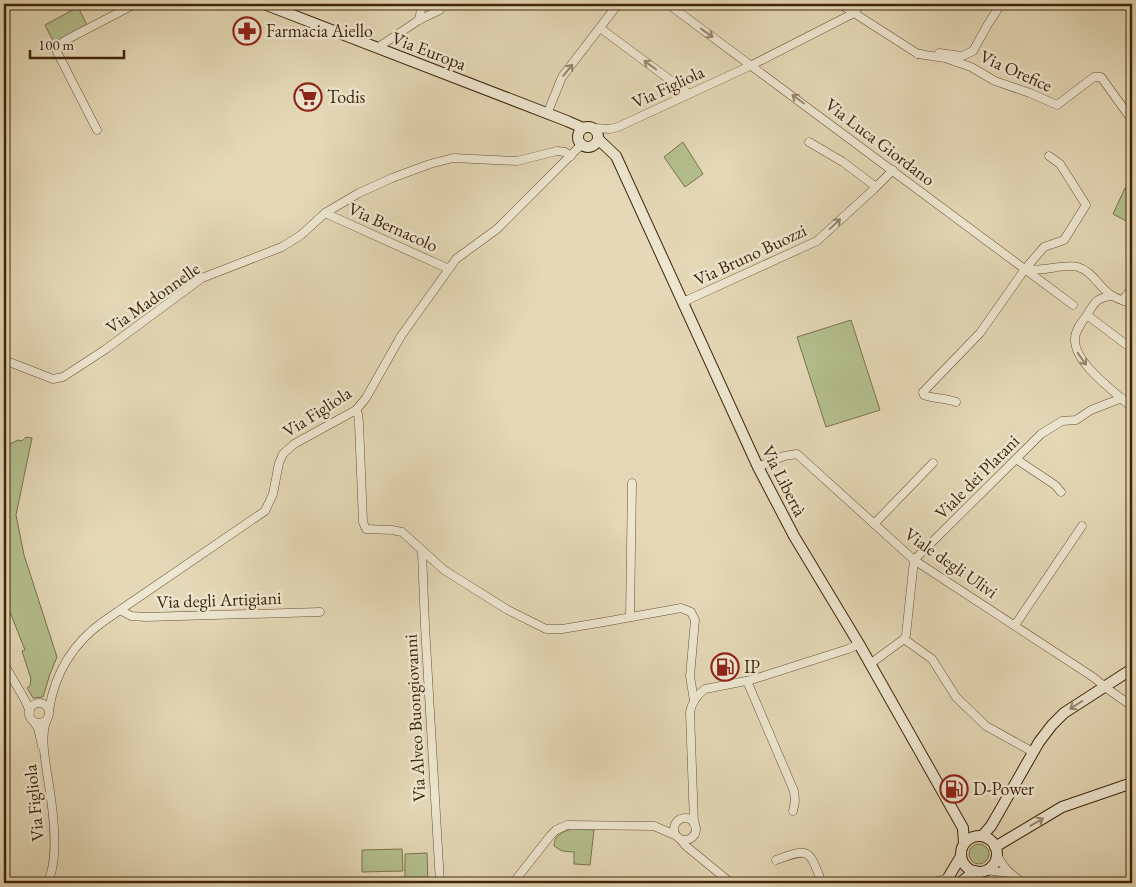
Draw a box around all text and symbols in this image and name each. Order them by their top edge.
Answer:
pharmacy icon: Farmacia Aiello [232,16,262,46]
place label: Farmacia Aiello [266,19,373,42]
street label: Via Europa [389,26,470,75]
one-way arrow [700,27,714,38]
scale bar [30,28,124,60]
text: 100 m [38,35,75,54]
street label: Via Orefice [976,44,1056,97]
street label: Via Figliola [628,59,708,113]
one-way arrow [643,60,657,70]
one-way arrow [562,64,573,77]
supermarket icon: Todis [293,82,323,112]
place label: Todis [327,85,366,108]
street label: Via Luca Giordano [821,93,940,191]
one-way arrow [792,94,805,105]
street label: Via Bernacolo [345,197,442,257]
street label: Via Bruno Buozzi [690,218,810,291]
one-way arrow [828,219,841,231]
street label: Via Madonnelle [101,257,204,338]
one-way arrow [1077,352,1087,366]
street label: Via Figliola [278,380,356,442]
street label: Viale dei Platani [929,429,1024,524]
street label: Via Libertà [757,441,813,521]
street label: Viale degli Ulivi [900,522,1003,604]
street label: Via degli Artigiani [156,586,282,613]
street label: Via Alveo Buongiovanni [399,633,430,803]
fuel station icon: IP [710,652,740,682]
place label: IP [744,655,760,678]
one-way arrow [1070,700,1084,710]
street label: Via Figliola [18,763,49,843]
fuel station icon: D-Power [939,774,969,804]
place label: D-Power [973,777,1034,800]
one-way arrow [1029,816,1043,826]

